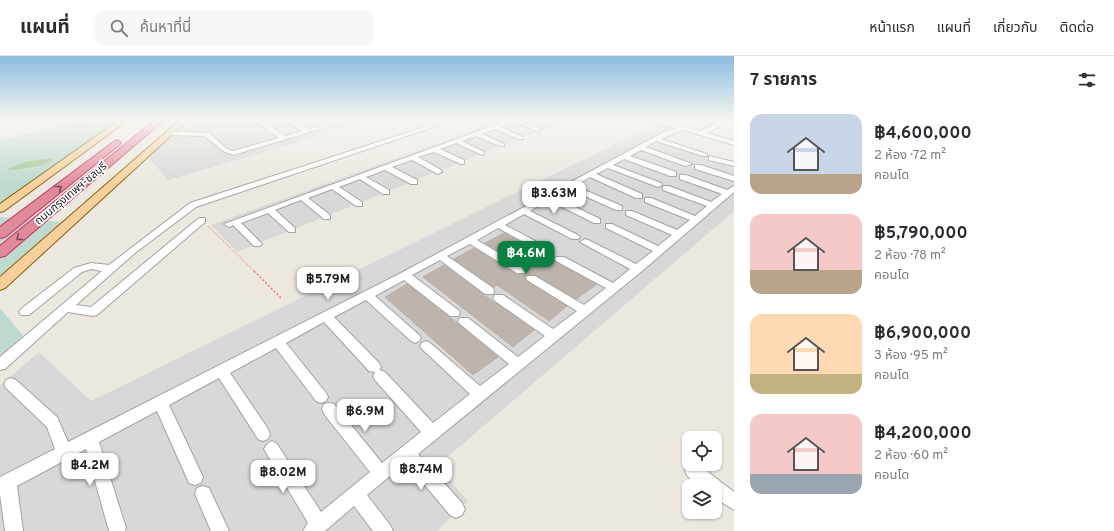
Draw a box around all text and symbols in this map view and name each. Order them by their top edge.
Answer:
search box [94,10,374,46]
text: แผนที่ [20,16,70,40]
icon: search [108,17,130,39]
text: ค้นหาที่นี่ [140,19,191,38]
text: หน้าแรก [869,20,915,37]
text: แผนที่ [937,20,971,37]
text: เกี่ยวกับ [993,20,1038,37]
text: ติดต่อ [1060,20,1094,37]
icon: filters [1076,69,1098,91]
text: 7 รายการ [750,70,817,92]
text: ฿4,600,000 [874,123,972,145]
icon: home [782,130,830,178]
text: 2 ห้อง · 72 m² [874,148,946,164]
street label: ถนนกรุงเทพฯ-ชลบุรี [32,159,110,228]
text: คอนโด [874,168,909,184]
pin: ฿3.63M [521,181,587,215]
one-way arrow [54,185,61,192]
text: ฿3.63M [531,186,577,202]
text: ฿5,790,000 [874,223,968,245]
icon: home [782,230,830,278]
one-way arrow [16,233,23,240]
pin: ฿4.6M [498,241,554,275]
text: ฿4.6M [507,246,545,262]
text: 2 ห้อง · 78 m² [874,248,946,264]
pin: ฿5.79M [295,267,361,301]
text: คอนโด [874,268,909,284]
text: ฿5.79M [306,272,350,288]
text: ฿6,900,000 [874,323,971,345]
icon: home [782,330,830,378]
text: 3 ห้อง · 95 m² [874,348,948,364]
text: คอนโด [874,368,909,384]
pin: ฿6.9M [337,399,393,433]
text: ฿6.9M [346,404,384,420]
text: ฿4,200,000 [874,423,972,445]
icon: home [782,430,830,478]
map controls [682,431,722,519]
button: locate [682,431,722,471]
text: 2 ห้อง · 60 m² [874,448,948,464]
pin: ฿4.2M [62,453,118,487]
pin: ฿8.74M [388,457,454,491]
text: ฿4.2M [71,458,109,474]
pin: ฿8.02M [250,460,316,494]
text: ฿8.74M [399,462,443,478]
text: ฿8.02M [259,465,307,481]
text: คอนโด [874,468,909,484]
button: layers [682,479,722,519]

